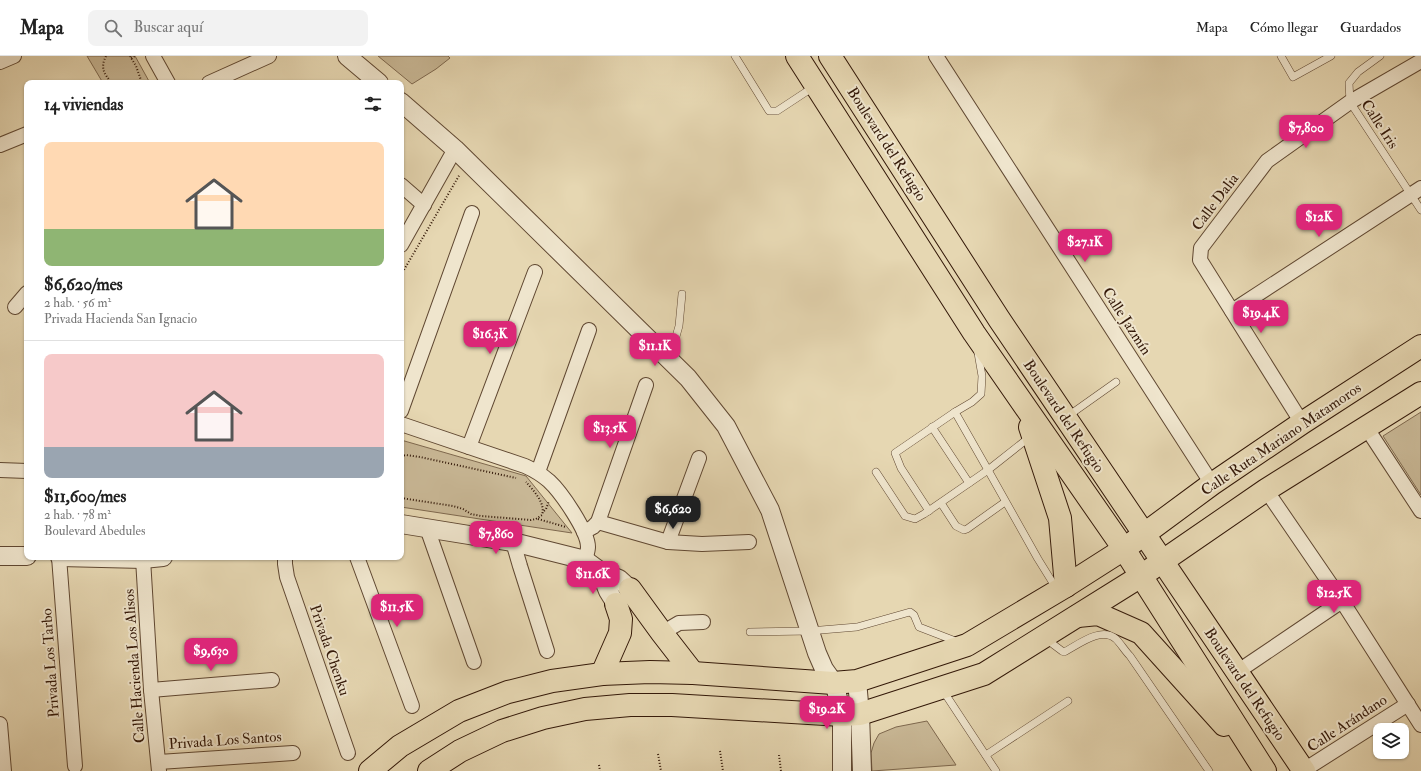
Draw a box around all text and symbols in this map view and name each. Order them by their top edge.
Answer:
search box [88,10,368,46]
text: Mapa [20,16,64,40]
icon: search [102,17,124,39]
text: Buscar aquí [134,18,203,37]
text: Mapa [1196,19,1228,36]
text: Cómo llegar [1250,19,1318,36]
text: Guardados [1340,19,1401,36]
street label: Boulevard del Refugio [843,84,931,205]
icon: filters [362,93,384,115]
text: 14 viviendas [44,94,123,115]
street label: Calle Iris [1357,96,1403,152]
pin: $7,800 [1273,115,1339,149]
text: $7,800 [1288,120,1324,136]
icon: home [178,168,250,240]
street label: Calle Dalia [1188,169,1244,235]
pin: $12K [1295,204,1343,238]
text: $12K [1305,209,1333,225]
pin: $27.1K [1052,229,1118,263]
text: $27.1K [1067,234,1103,250]
text: $6,620/mes [44,274,123,295]
street label: Calle Jazmín [1097,284,1156,359]
text: 2 hab. · 56 m² [44,295,111,311]
pin: $19.4K [1228,300,1294,334]
text: $19.4K [1242,305,1280,321]
text: Privada Hacienda San Ignacio [44,311,197,327]
pin: $16.3K [457,321,523,355]
text: $16.3K [472,326,508,342]
pin: $11.1K [622,333,688,367]
text: $11.1K [639,338,671,354]
street label: Boulevard del Refugio [1019,356,1108,476]
street label: Calle Ruta Mariano Matamoros [1197,379,1365,500]
icon: home [178,380,250,452]
pin: $13.5K [577,415,643,449]
text: $13.5K [593,420,627,436]
text: $11,600/mes [44,486,126,507]
pin: $6,620 [640,496,706,530]
text: $6,620 [655,501,691,517]
text: 2 hab. · 78 m² [44,507,111,523]
pin: $7,860 [463,521,529,555]
text: Boulevard Abedules [44,523,145,539]
text: $7,860 [478,526,514,542]
pin: $11.6K [560,561,626,595]
text: $11.6K [576,566,610,582]
pin: $12.5K [1301,580,1367,614]
text: $12.5K [1316,585,1352,601]
street label: Calle Hacienda Los Alisos [120,588,149,744]
pin: $11.5K [364,594,430,628]
text: $11.5K [380,599,414,615]
street label: Privada Chenku [305,602,354,698]
street label: Privada Los Tarbo [37,608,64,718]
street label: Boulevard del Refugio [1200,624,1289,744]
pin: $9,630 [178,638,244,672]
text: $9,630 [193,643,229,659]
street label: Calle Arándano [1304,691,1391,756]
pin: $19.2K [794,696,860,730]
text: $19.2K [809,701,845,717]
map controls [1373,723,1409,759]
button: layers [1373,723,1409,759]
street label: Privada Los Santos [168,727,282,754]

